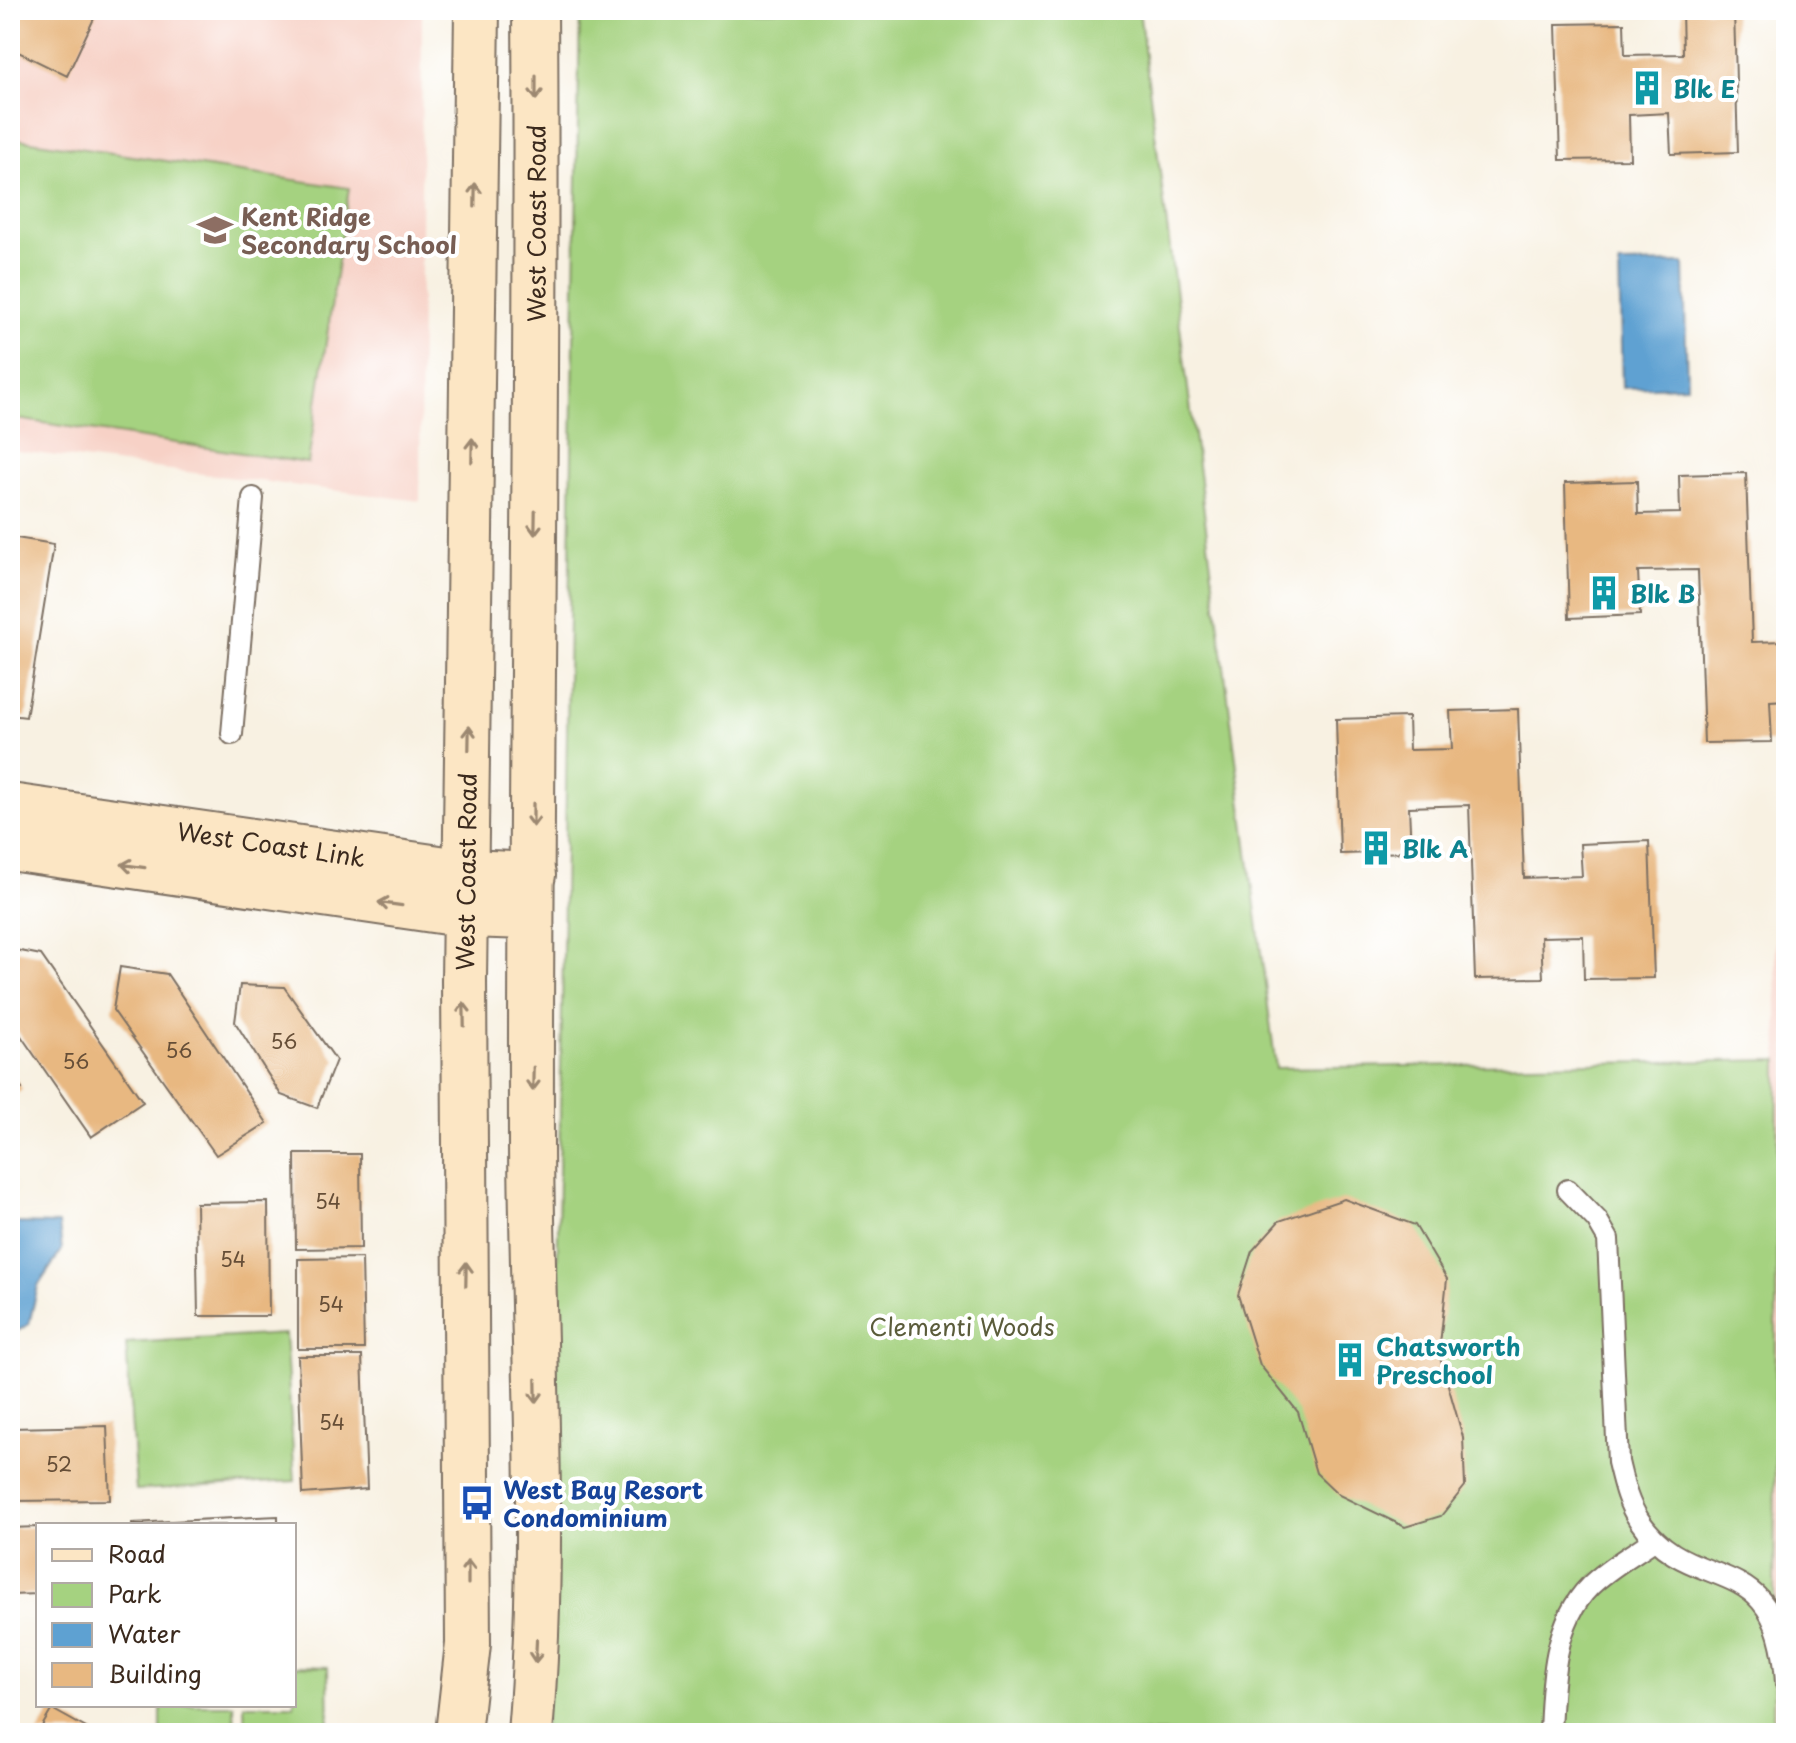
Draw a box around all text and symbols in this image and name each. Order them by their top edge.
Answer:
building icon: Blk E [1628,69,1666,107]
place label: Blk E [1673,70,1735,106]
one-way arrow [528,74,544,101]
street label: West Coast Road [517,124,554,322]
one-way arrow [468,182,483,209]
place label: Kent Ridge Secondary School [241,198,457,262]
school or university icon: Kent Ridge Secondary School [196,211,234,249]
one-way arrow [464,437,480,464]
one-way arrow [527,509,543,536]
building icon: Blk B [1585,574,1623,612]
place label: Blk B [1630,575,1695,611]
one-way arrow [461,725,476,752]
street label: West Coast Road [446,772,485,971]
one-way arrow [525,801,541,828]
street label: West Coast Link [175,812,368,875]
building icon: Blk A [1357,829,1395,867]
place label: Blk A [1402,830,1468,866]
one-way arrow [120,858,146,873]
one-way arrow [378,896,403,911]
one-way arrow [457,1001,472,1028]
house number: 56 [271,1026,297,1056]
house number: 56 [166,1035,192,1065]
house number: 56 [63,1046,89,1076]
one-way arrow [525,1065,540,1092]
house number: 54 [315,1186,341,1216]
house number: 54 [220,1244,246,1274]
one-way arrow [458,1261,473,1288]
house number: 54 [318,1289,344,1319]
park label: Clementi Woods [869,1308,1055,1344]
place label: Chatsworth Preschool [1376,1328,1521,1392]
building icon: Chatsworth Preschool [1331,1341,1369,1379]
one-way arrow [529,1377,544,1404]
house number: 54 [319,1407,345,1437]
house number: 52 [46,1449,72,1479]
place label: West Bay Resort Condominium [503,1471,703,1535]
bus stop icon: West Bay Resort Condominium [458,1484,496,1522]
legend [36,1523,296,1707]
text: Road [108,1535,166,1571]
one-way arrow [460,1559,476,1586]
text: Park [108,1575,162,1611]
text: Water [108,1615,181,1651]
one-way arrow [529,1637,544,1664]
text: Building [108,1655,202,1691]

